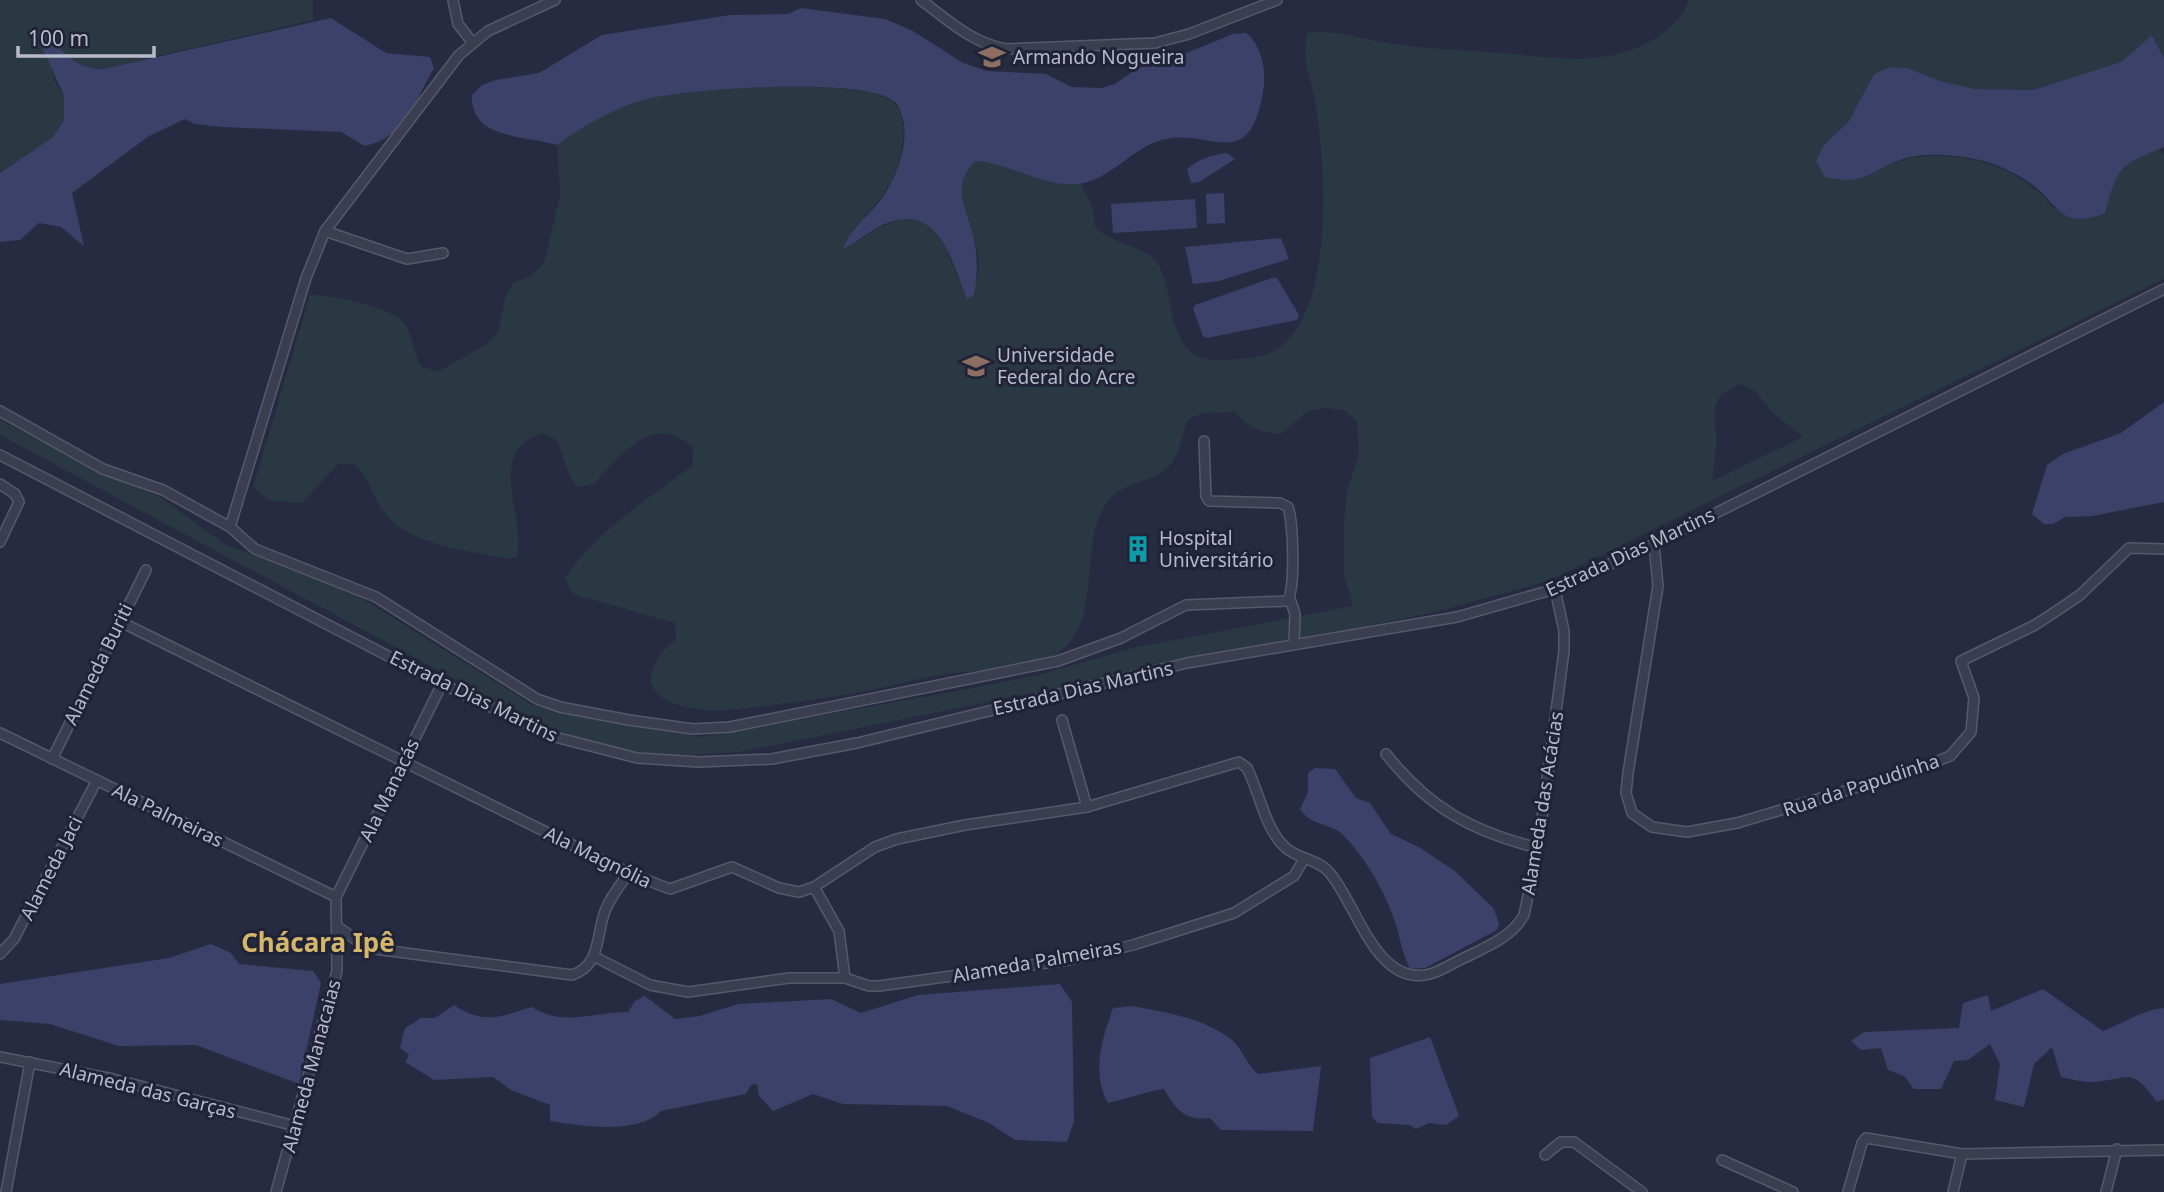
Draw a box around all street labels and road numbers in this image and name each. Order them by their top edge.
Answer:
street label: Estrada Dias Martins [1541,501,1719,603]
street label: Alameda Buriti [57,599,139,729]
street label: Estrada Dias Martins [386,644,562,748]
street label: Estrada Dias Martins [991,655,1175,721]
street label: Alameda das Acácias [1515,709,1569,897]
street label: Ala Manacás [353,734,425,846]
street label: Rua da Papudinha [1780,747,1942,823]
street label: Ala Palmeiras [108,777,228,853]
street label: Alameda Jaci [14,812,88,924]
street label: Ala Magnólia [540,820,656,894]
street label: Alameda Palmeiras [950,933,1124,989]
street label: Alameda Manacaias [275,977,347,1155]
street label: Alameda das Garças [57,1056,239,1124]

